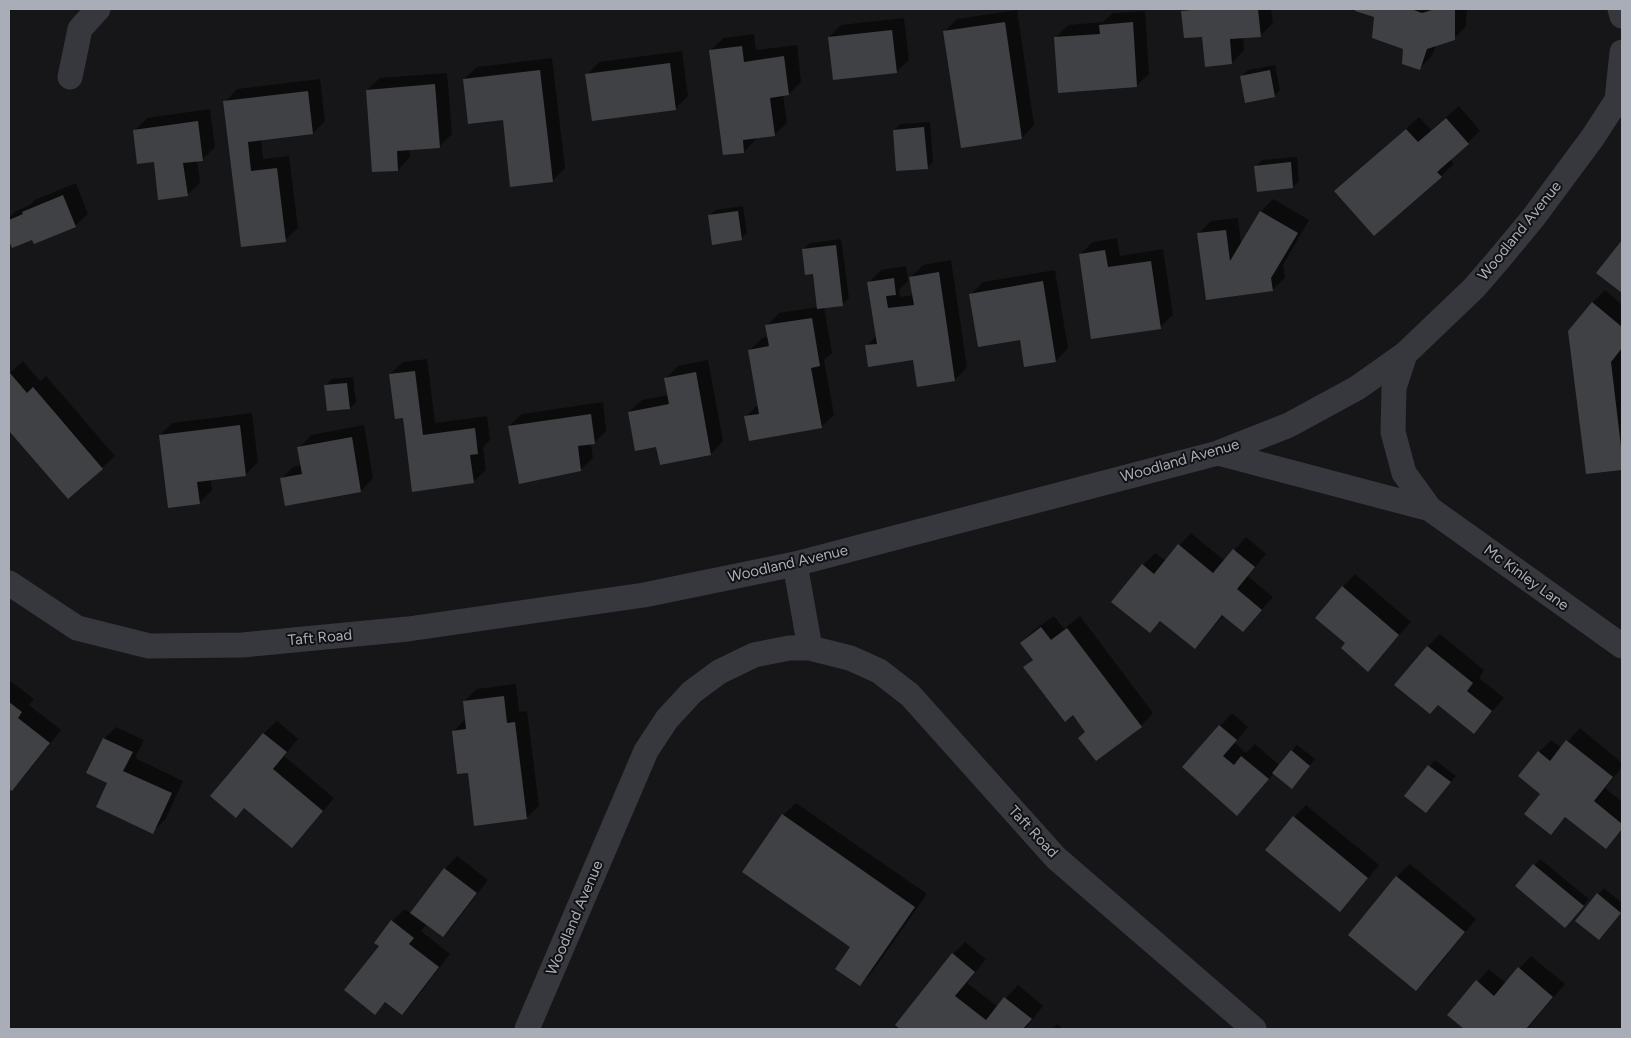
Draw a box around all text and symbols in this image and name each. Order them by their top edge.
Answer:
street label: Woodland Avenue [1474,178,1566,284]
street label: Woodland Avenue [1119,435,1241,487]
street label: Woodland Avenue [726,541,850,587]
street label: Mc Kinley Lane [1480,541,1572,615]
street label: Taft Road [287,626,353,650]
street label: Taft Road [1004,802,1062,862]
street label: Woodland Avenue [543,858,607,978]

